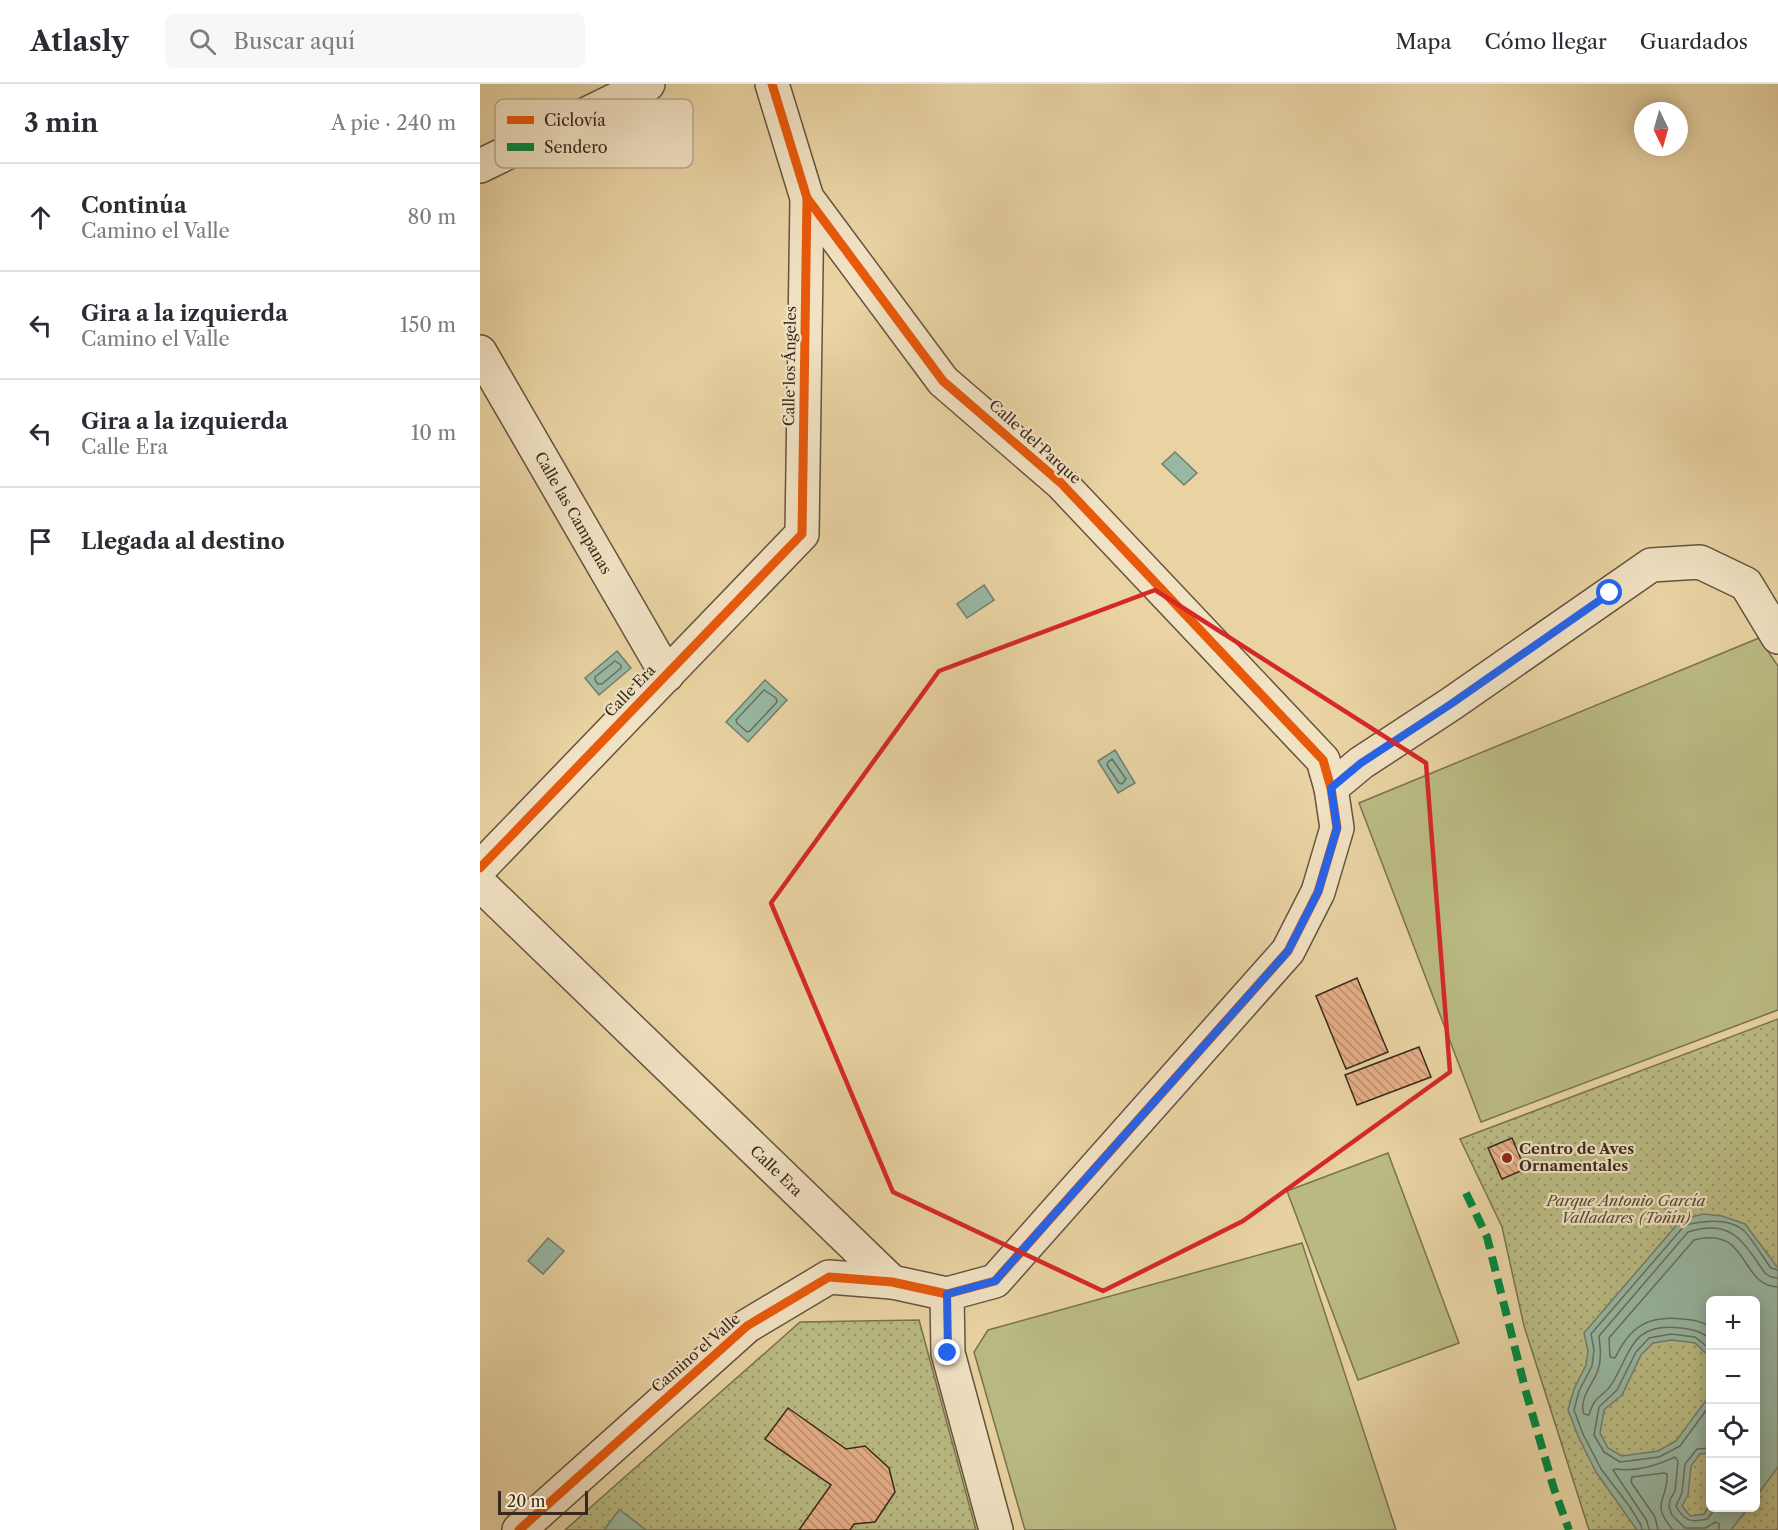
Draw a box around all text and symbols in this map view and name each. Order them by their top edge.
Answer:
search box [165,14,585,68]
text: Atlasly [30,24,129,58]
icon: search [186,25,219,58]
text: Buscar aquí [234,28,355,55]
text: Mapa [1395,29,1452,54]
text: Cómo llegar [1485,29,1607,54]
text: Guardados [1640,29,1748,54]
legend [495,99,693,168]
north arrow [1634,102,1688,156]
text: 3 min [24,107,98,139]
text: Ciclovía [544,110,606,130]
text: A pie · 240 m [331,111,456,135]
text: Sendero [544,137,608,157]
text: Continúa [81,192,187,219]
icon: ahead [24,201,57,234]
text: 80 m [408,205,456,229]
text: Camino el Valle [81,219,230,243]
text: Gira a la izquierda [81,300,288,327]
street label: Calle los Ángeles [779,306,800,426]
icon: left [24,309,57,342]
text: 150 m [400,313,456,337]
text: Camino el Valle [81,327,230,351]
street label: Calle del Parque [985,395,1085,488]
text: Gira a la izquierda [81,408,288,435]
icon: left [24,417,57,450]
text: 10 m [411,421,456,445]
text: Calle Era [81,435,168,459]
street label: Calle las Campanas [531,448,616,577]
icon: arrive [24,525,57,558]
text: Llegada al destino [81,528,285,555]
route start [1596,579,1622,605]
street label: Calle Era [600,661,659,721]
place label: Centro de Aves Ornamentales [1519,1139,1634,1175]
street label: Calle Era [746,1141,806,1200]
marker: Centro de Aves Ornamentales [1500,1151,1514,1165]
park label: Parque Antonio García Valladares (Toñín) [1546,1191,1705,1227]
map controls [1706,1296,1760,1512]
button: + [1706,1296,1760,1350]
street label: Camino el Valle [647,1309,744,1396]
route end [934,1339,960,1365]
button: − [1706,1350,1760,1404]
button: locate [1706,1404,1760,1458]
button: layers [1706,1458,1760,1512]
scale bar [498,1488,588,1516]
text: 20 m [507,1491,546,1511]

